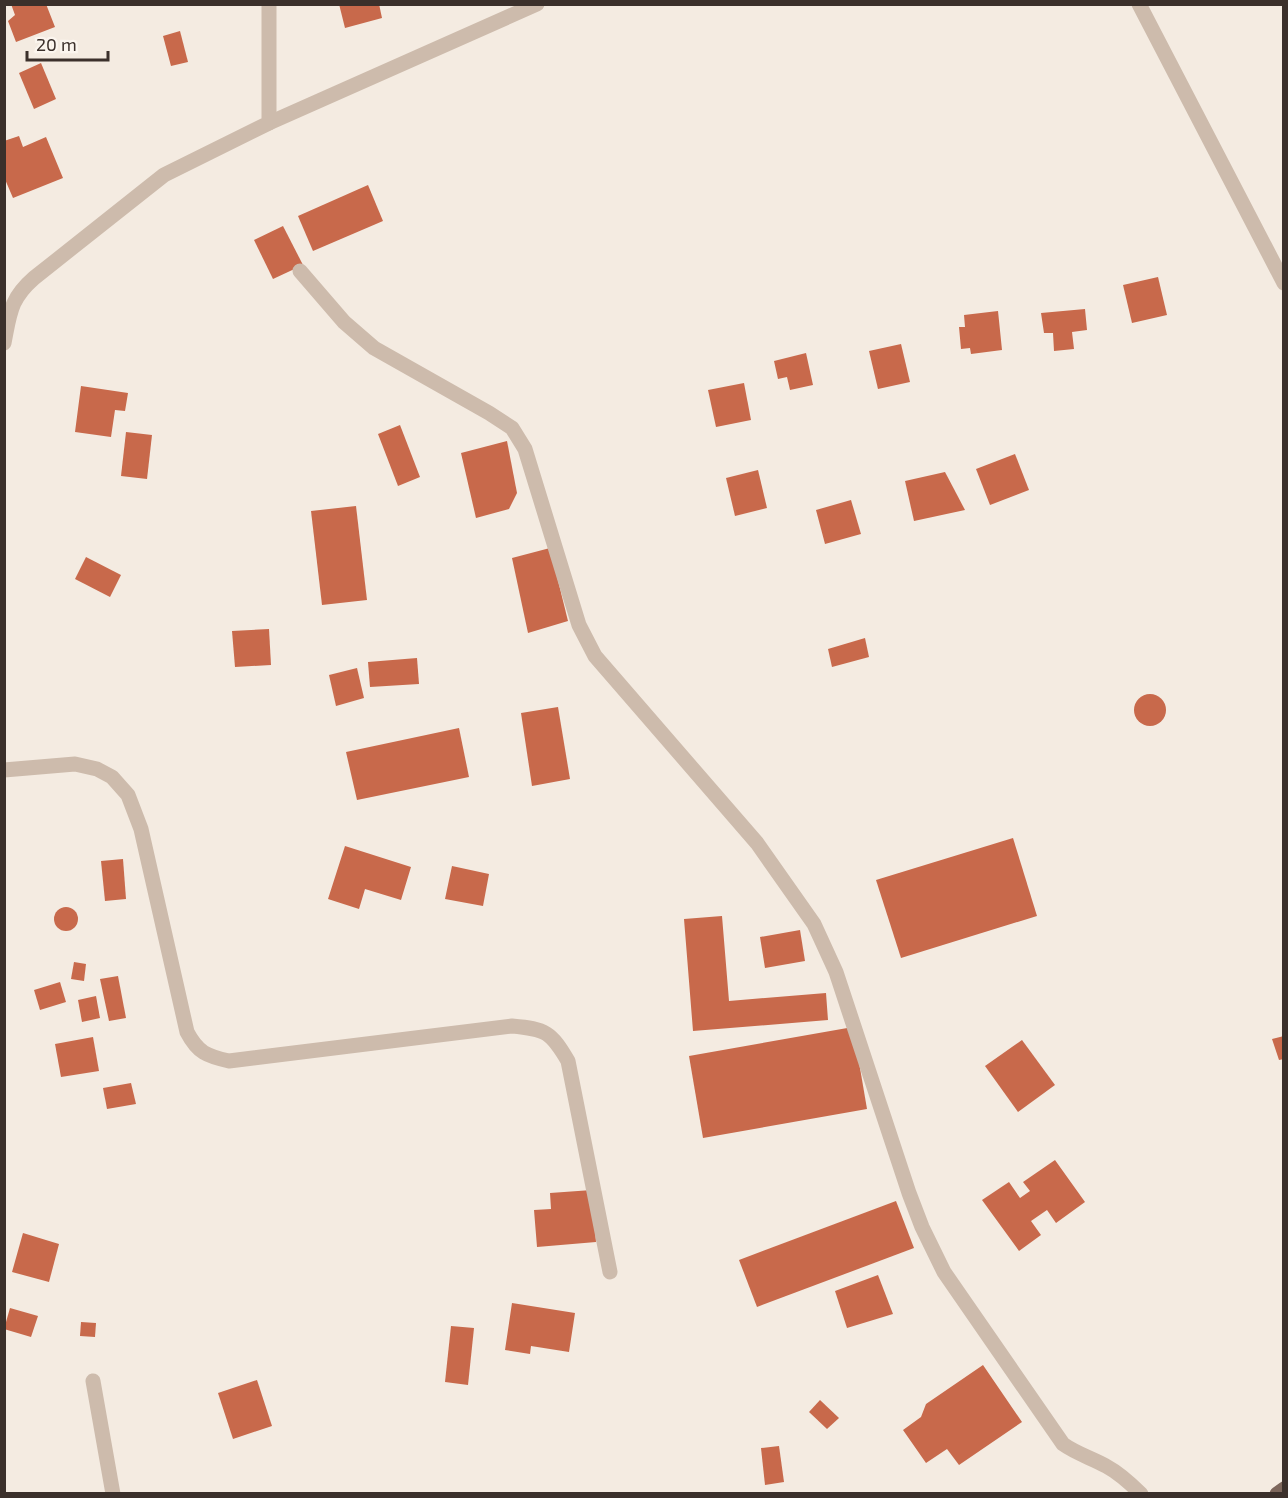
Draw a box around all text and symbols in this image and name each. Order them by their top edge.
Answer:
scale bar [27,24,108,62]
text: 20 m [36,33,77,55]

